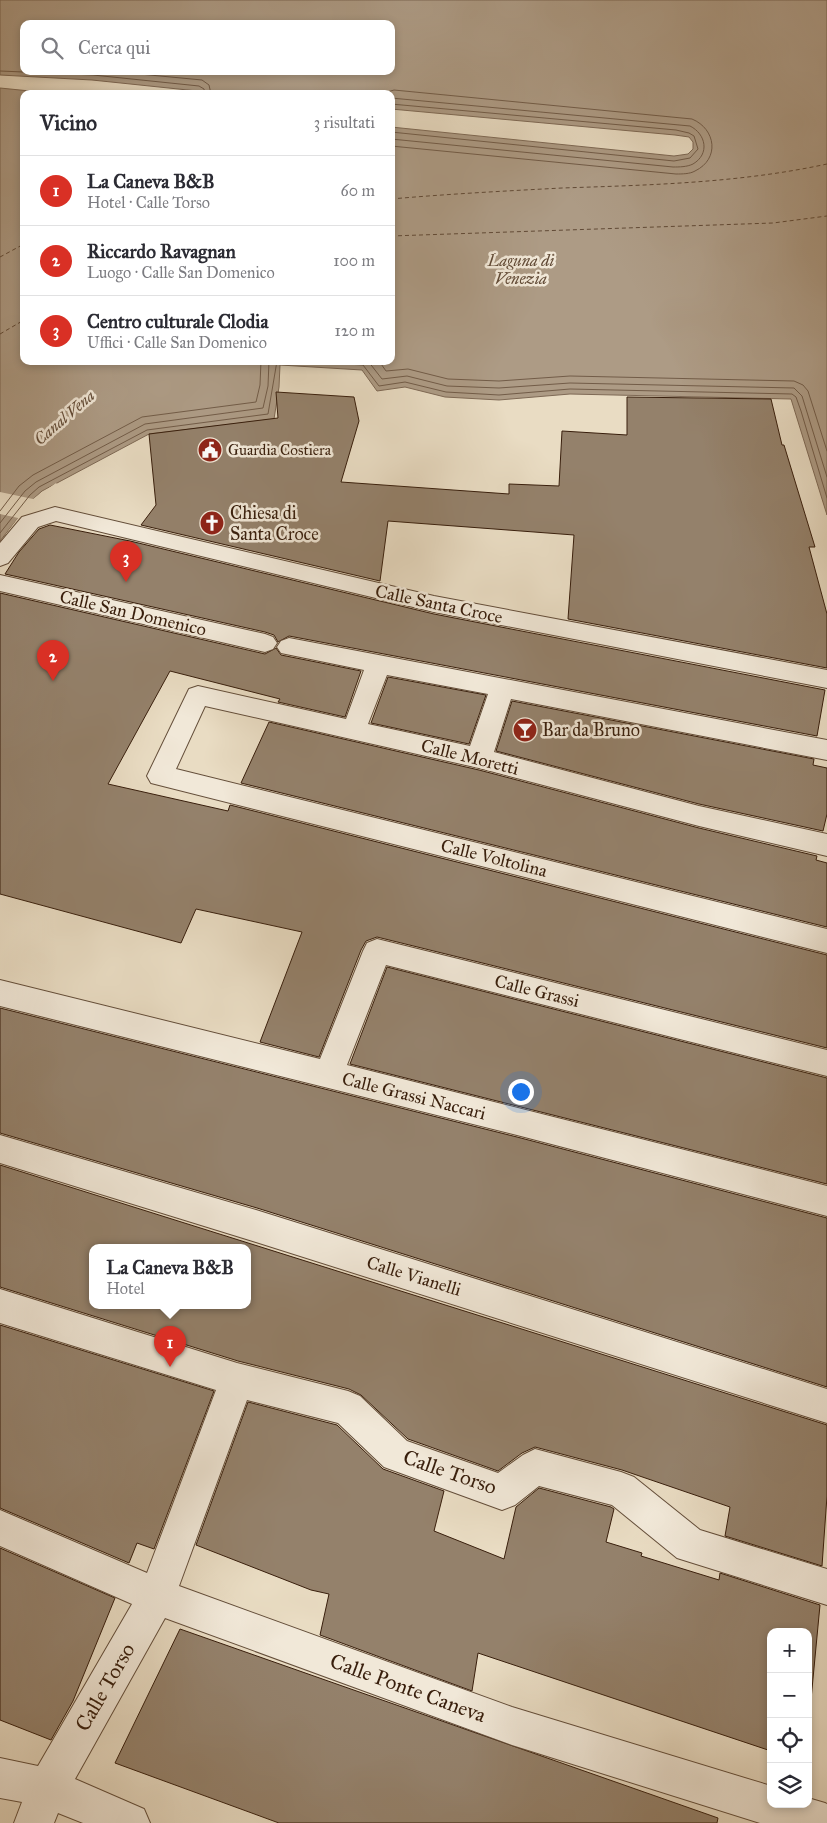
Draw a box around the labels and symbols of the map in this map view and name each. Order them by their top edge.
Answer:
water label: Laguna di Venezia [487,251,555,288]
water label: Canal Vena [30,386,99,449]
public building icon: Guardia Costiera [197,437,223,463]
place label: Guardia Costiera [228,441,332,459]
place label: Chiesa di Santa Croce [230,502,319,545]
church icon: Chiesa di Santa Croce [199,510,225,536]
pin: 3 [110,541,142,582]
street label: Calle Santa Croce [373,580,505,628]
street label: Calle San Domenico [58,585,208,641]
pin: 2 [37,640,69,681]
bar icon: Bar da Bruno [512,717,538,743]
place label: Bar da Bruno [542,719,640,741]
street label: Calle Moretti [419,734,521,780]
street label: Calle Voltolina [439,834,550,882]
street label: Calle Grassi [492,970,582,1012]
street label: Calle Grassi Naccari [340,1068,488,1125]
your location [508,1079,534,1105]
street label: Calle Vianelli [364,1251,464,1301]
pin: 1 [154,1326,186,1367]
street label: Calle Torso [400,1444,500,1500]
street label: Calle Torso [69,1638,141,1736]
street label: Calle Ponte Caneva [326,1648,490,1728]

